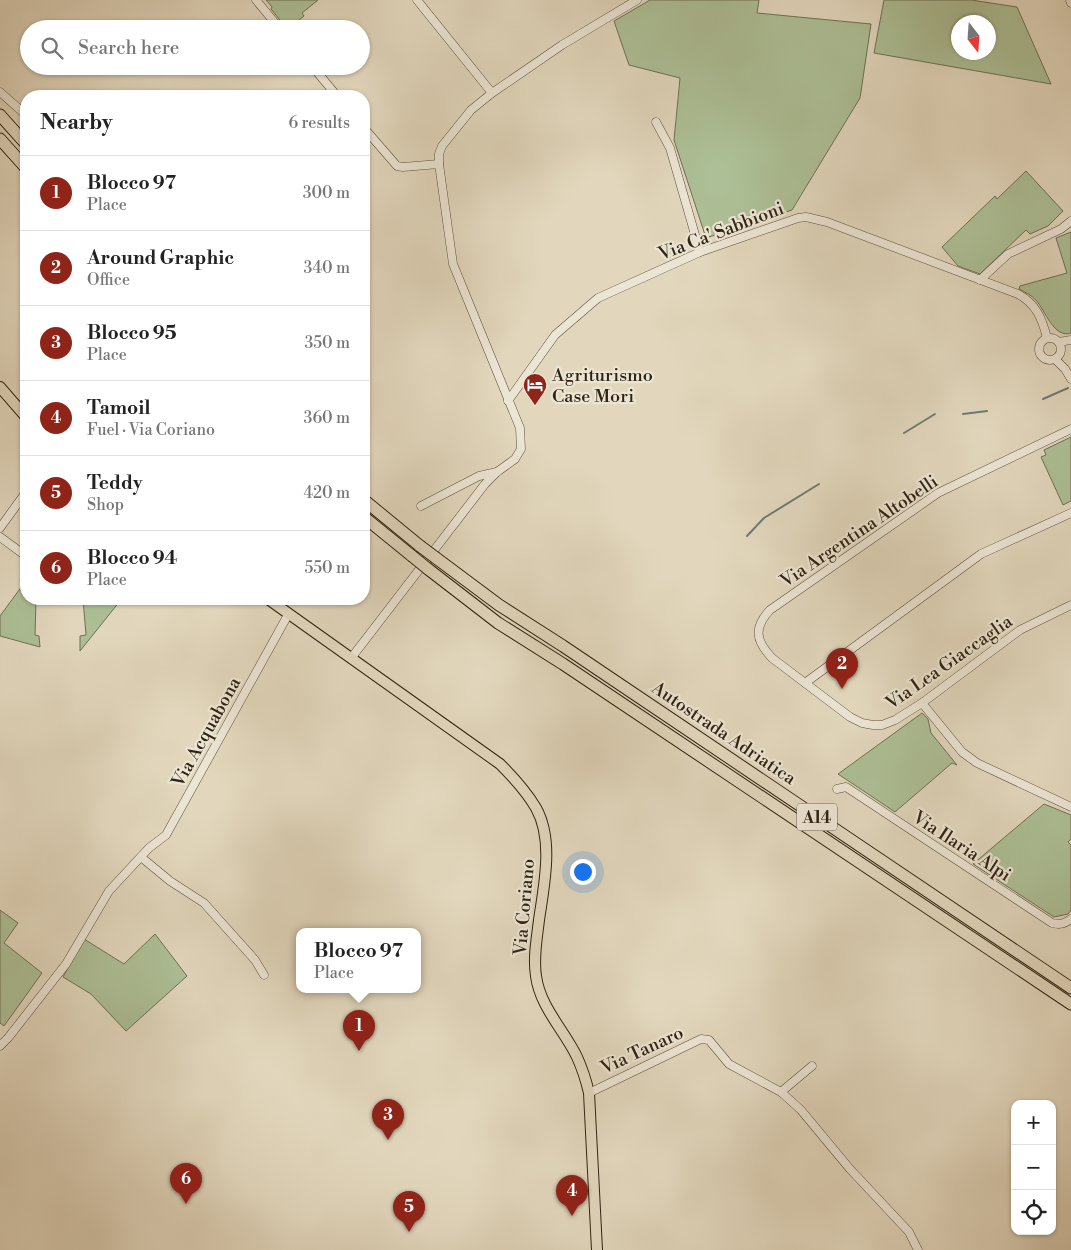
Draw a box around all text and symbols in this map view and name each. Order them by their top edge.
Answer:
north arrow [951,15,996,60]
search box [20,20,370,75]
icon: search [38,34,66,62]
text: Search here [78,36,179,60]
text: Nearby [40,110,113,136]
text: 6 results [289,113,350,133]
text: Blocco 97 [87,171,176,195]
text: 1 [52,183,60,203]
text: 300 m [303,183,350,203]
text: Place [87,195,127,215]
street label: Via Ca' Sabbioni [654,197,787,266]
text: Around Graphic [87,246,234,270]
text: 2 [51,258,61,278]
text: 340 m [303,258,350,278]
text: Office [87,270,130,290]
text: Blocco 95 [87,321,176,345]
text: 3 [51,333,61,353]
text: 350 m [304,333,350,353]
text: Place [87,345,127,365]
place label: Agriturismo Case Mori [551,364,653,408]
hotel icon: Agriturismo Case Mori [522,372,548,406]
text: Tamoil [87,396,150,420]
text: 4 [51,408,61,428]
text: 360 m [304,408,350,428]
text: Fuel · Via Coriano [87,420,215,440]
street label: Via Argentina Altobelli [775,470,943,593]
text: Teddy [87,471,143,495]
text: 5 [51,483,61,503]
text: 420 m [303,483,350,503]
text: Shop [87,495,124,515]
text: Blocco 94 [87,546,177,570]
text: 6 [51,558,61,578]
text: 550 m [304,558,350,578]
text: Place [87,570,127,590]
street label: Via Lea Giaccaglia [881,610,1018,715]
pin: 2 [826,648,858,689]
street label: Via Acquabona [166,672,247,792]
street label: Autostrada Adriatica [646,676,801,791]
road number: A14 [797,804,837,830]
street label: Via Ilaria Alpi [907,806,1015,887]
street label: Via Coriano [509,858,540,957]
your location [570,859,596,885]
popup [296,928,421,993]
text: Blocco 97 [314,939,403,963]
text: Place [314,963,354,983]
pin: 1 [343,1010,375,1051]
street label: Via Tanaro [596,1021,687,1080]
pin: 3 [372,1099,404,1140]
map controls [1011,1100,1056,1235]
button: + [1011,1100,1056,1145]
button: − [1011,1145,1056,1190]
pin: 6 [170,1163,202,1204]
pin: 4 [556,1175,588,1216]
button: locate [1011,1190,1056,1235]
pin: 5 [393,1191,425,1232]

